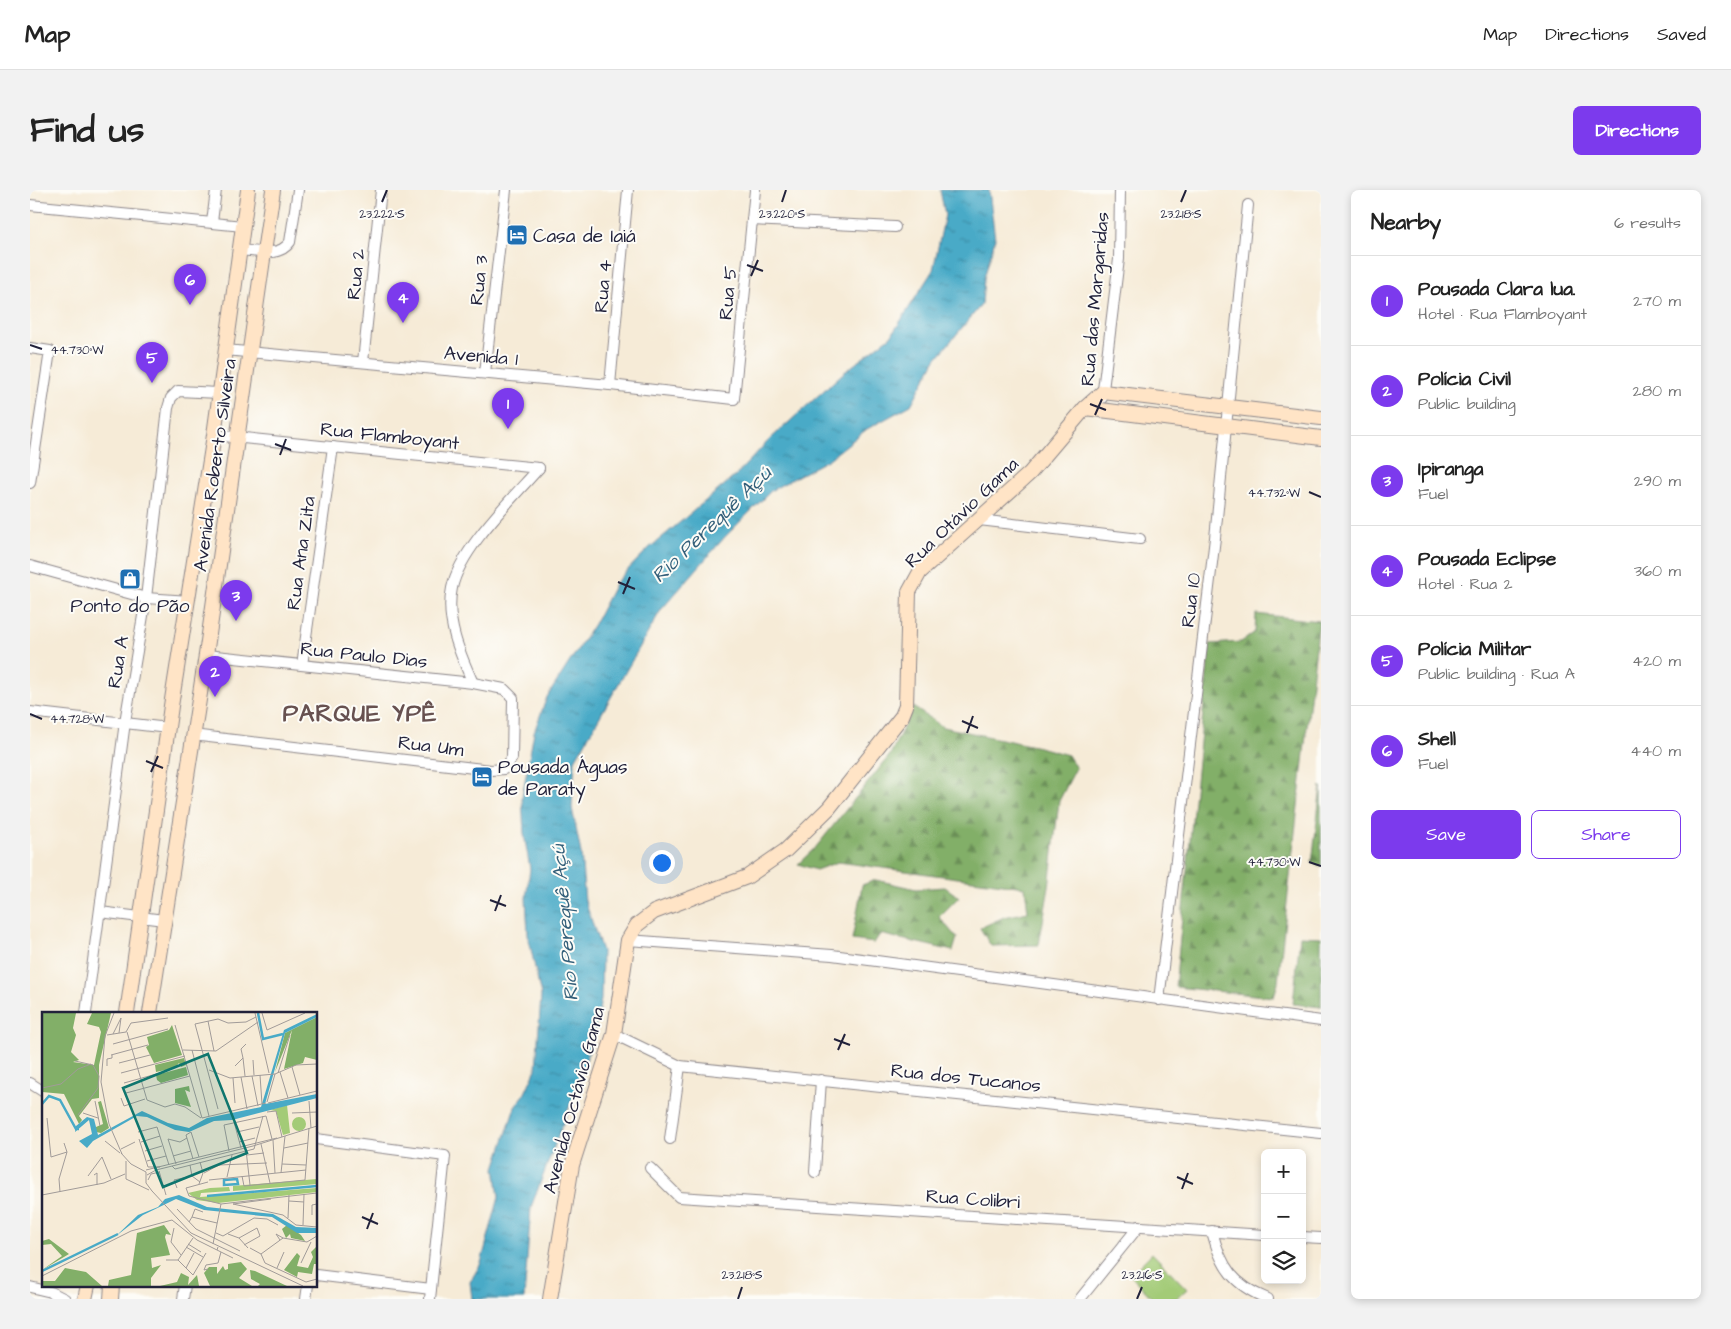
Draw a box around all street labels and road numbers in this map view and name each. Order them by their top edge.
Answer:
street label: Rua das Margaridas [1074,211,1118,387]
street label: Rua 2 [340,247,373,301]
street label: Rua 3 [463,253,496,307]
street label: Rua 4 [588,258,619,314]
street label: Rua 5 [712,264,745,321]
street label: Avenida 1 [443,340,520,373]
street label: Avenida Roberto Silveira [187,357,244,573]
street label: Rua Flamboyant [319,416,461,458]
street label: Rua Otávio Gama [899,451,1025,574]
street label: Rua Ana Zita [280,494,323,612]
street label: Rua 10 [1175,571,1208,629]
street label: Rua A [101,634,136,690]
street label: Rua Paulo Dias [299,635,429,676]
street label: Rua Um [396,729,465,764]
street label: Avenida Octávio Gama [537,1004,612,1197]
street label: Rua dos Tucanos [889,1057,1042,1100]
street label: Rua Colibri [925,1183,1021,1216]

